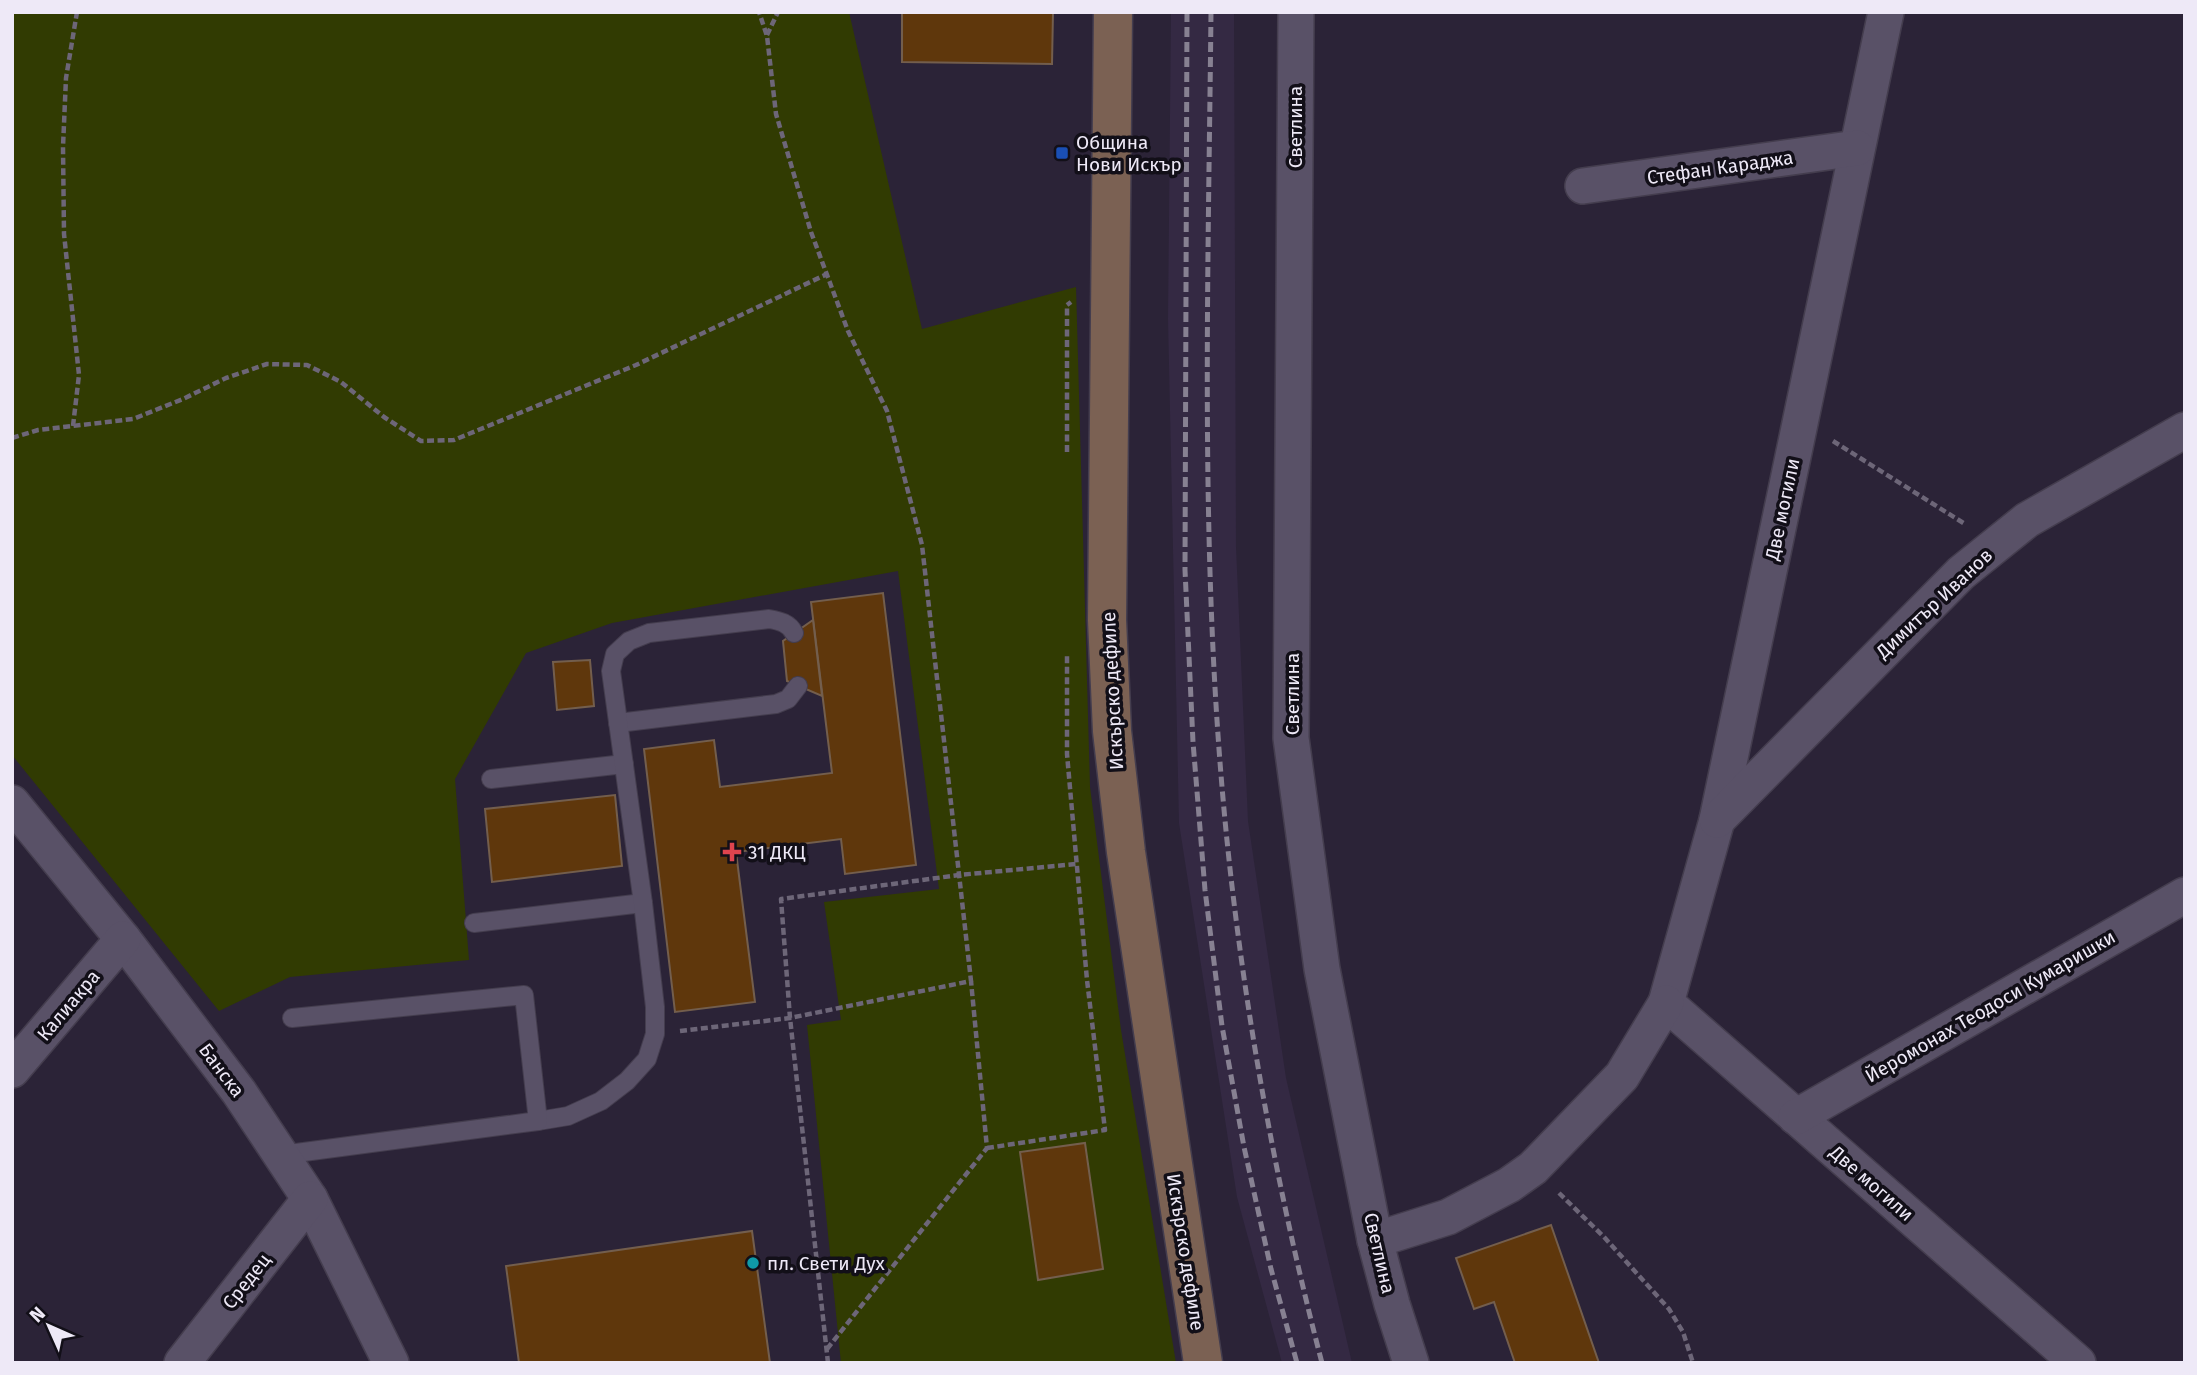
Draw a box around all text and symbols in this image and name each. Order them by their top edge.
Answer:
street label: Светлина [1284,86,1307,168]
place label: Община Нови Искър [1076,131,1182,176]
marker: Община Нови Искър [1054,145,1070,161]
street label: Стефан Караджа [1646,146,1795,189]
street label: Две могили [1760,456,1804,563]
street label: Димитър Иванов [1871,544,1997,664]
street label: Искърско дефиле [1097,611,1128,771]
street label: Светлина [1281,653,1304,735]
place label: 31 ДКЦ [748,841,806,864]
marker: 31 ДКЦ [722,842,742,862]
street label: Йеромонах Теодоси Кумаришки [1861,925,2119,1088]
street label: Калиакра [32,965,105,1045]
street label: Банска [194,1039,249,1102]
street label: Две могили [1824,1140,1918,1226]
street label: Искърско дефиле [1162,1172,1209,1332]
street label: Светлина [1359,1210,1400,1296]
street label: Средец [218,1249,275,1314]
place label: пл. Свети Дух [767,1252,886,1275]
marker: пл. Свети Дух [745,1255,761,1271]
north arrow [14,1291,84,1361]
text: N [25,1302,50,1327]

